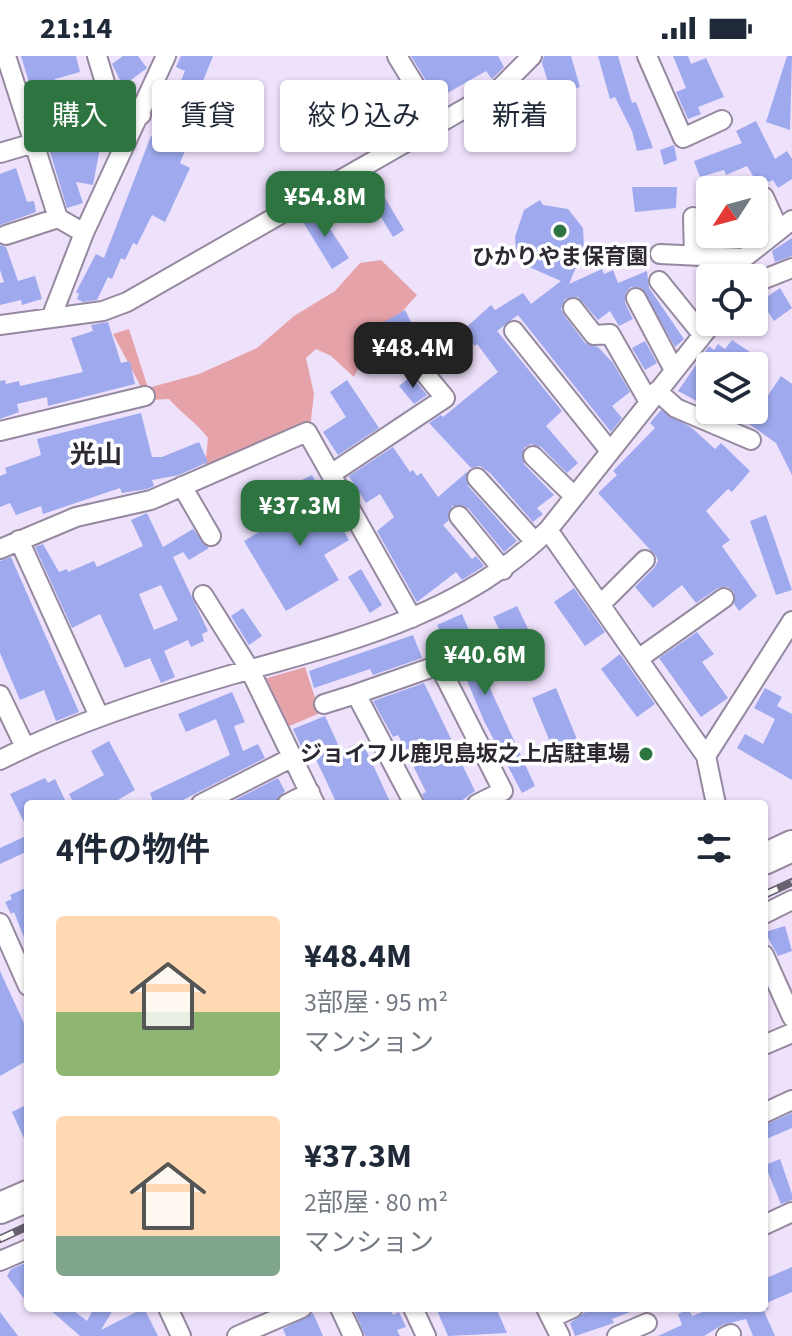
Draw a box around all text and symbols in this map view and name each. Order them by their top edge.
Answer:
text: 21:14 [40,7,112,50]
chip: 購入 [24,80,136,152]
chip: 賃貸 [152,80,264,152]
chip: 絞り込み [280,80,448,152]
chip: 新着 [464,80,576,152]
pin: ¥54.8M [260,171,390,239]
north arrow [696,176,768,248]
map controls [696,176,768,424]
text: ¥54.8M [284,178,366,215]
marker: ひかりやま保育園 [551,222,569,240]
place label: ひかりやま保育園 [472,241,648,273]
button: locate [696,264,768,336]
pin: ¥48.4M [348,322,478,390]
text: ¥48.4M [372,329,454,366]
button: layers [696,352,768,424]
district label: 光山 [70,436,122,473]
pin: ¥37.3M [235,480,365,548]
text: ¥37.3M [259,487,341,524]
pin: ¥40.6M [420,629,550,697]
text: ¥40.6M [444,636,526,673]
place label: ジョイフル鹿児島坂之上店駐車場 [300,738,630,770]
marker: ジョイフル鹿児島坂之上店駐車場 [637,745,655,763]
text: 4件の物件 [56,826,210,875]
icon: filters [692,826,736,870]
text: ¥48.4M [304,932,412,981]
icon: home [120,948,216,1044]
text: 3部屋 · 95 m² [304,984,448,1021]
text: マンション [304,1024,434,1061]
text: ¥37.3M [304,1132,412,1181]
icon: home [120,1148,216,1244]
text: 2部屋 · 80 m² [304,1184,448,1221]
text: マンション [304,1224,434,1261]

